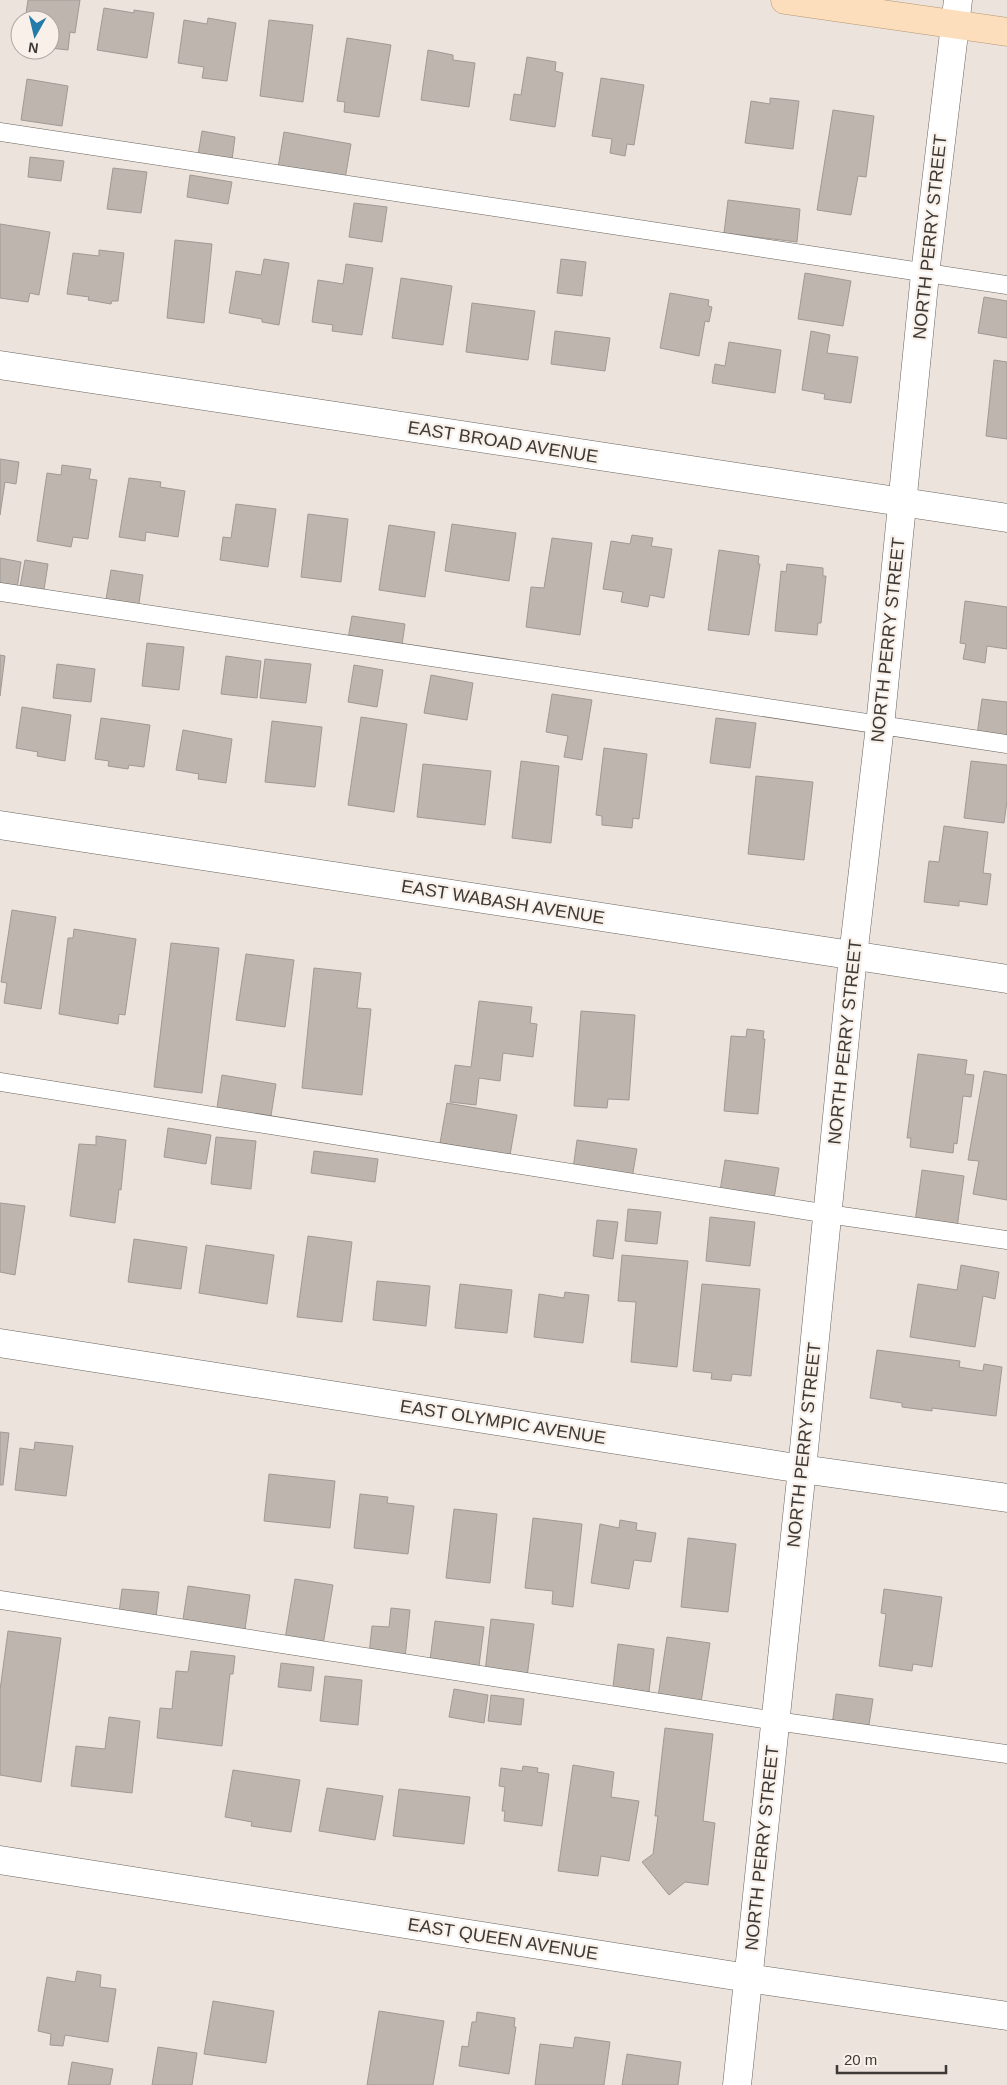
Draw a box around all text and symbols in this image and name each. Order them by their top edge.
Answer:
north arrow [10,10,60,60]
text: N [27,39,39,57]
street label: NORTH PERRY STREET [909,133,951,341]
street label: EAST BROAD AVENUE [406,417,600,467]
street label: NORTH PERRY STREET [867,536,909,744]
street label: EAST WABASH AVENUE [400,876,606,928]
street label: NORTH PERRY STREET [824,938,866,1146]
street label: NORTH PERRY STREET [783,1341,825,1549]
street label: EAST OLYMPIC AVENUE [399,1396,607,1448]
street label: NORTH PERRY STREET [741,1744,783,1952]
street label: EAST QUEEN AVENUE [406,1914,600,1964]
scale bar [837,2042,946,2074]
text: 20 m [844,2051,877,2068]

